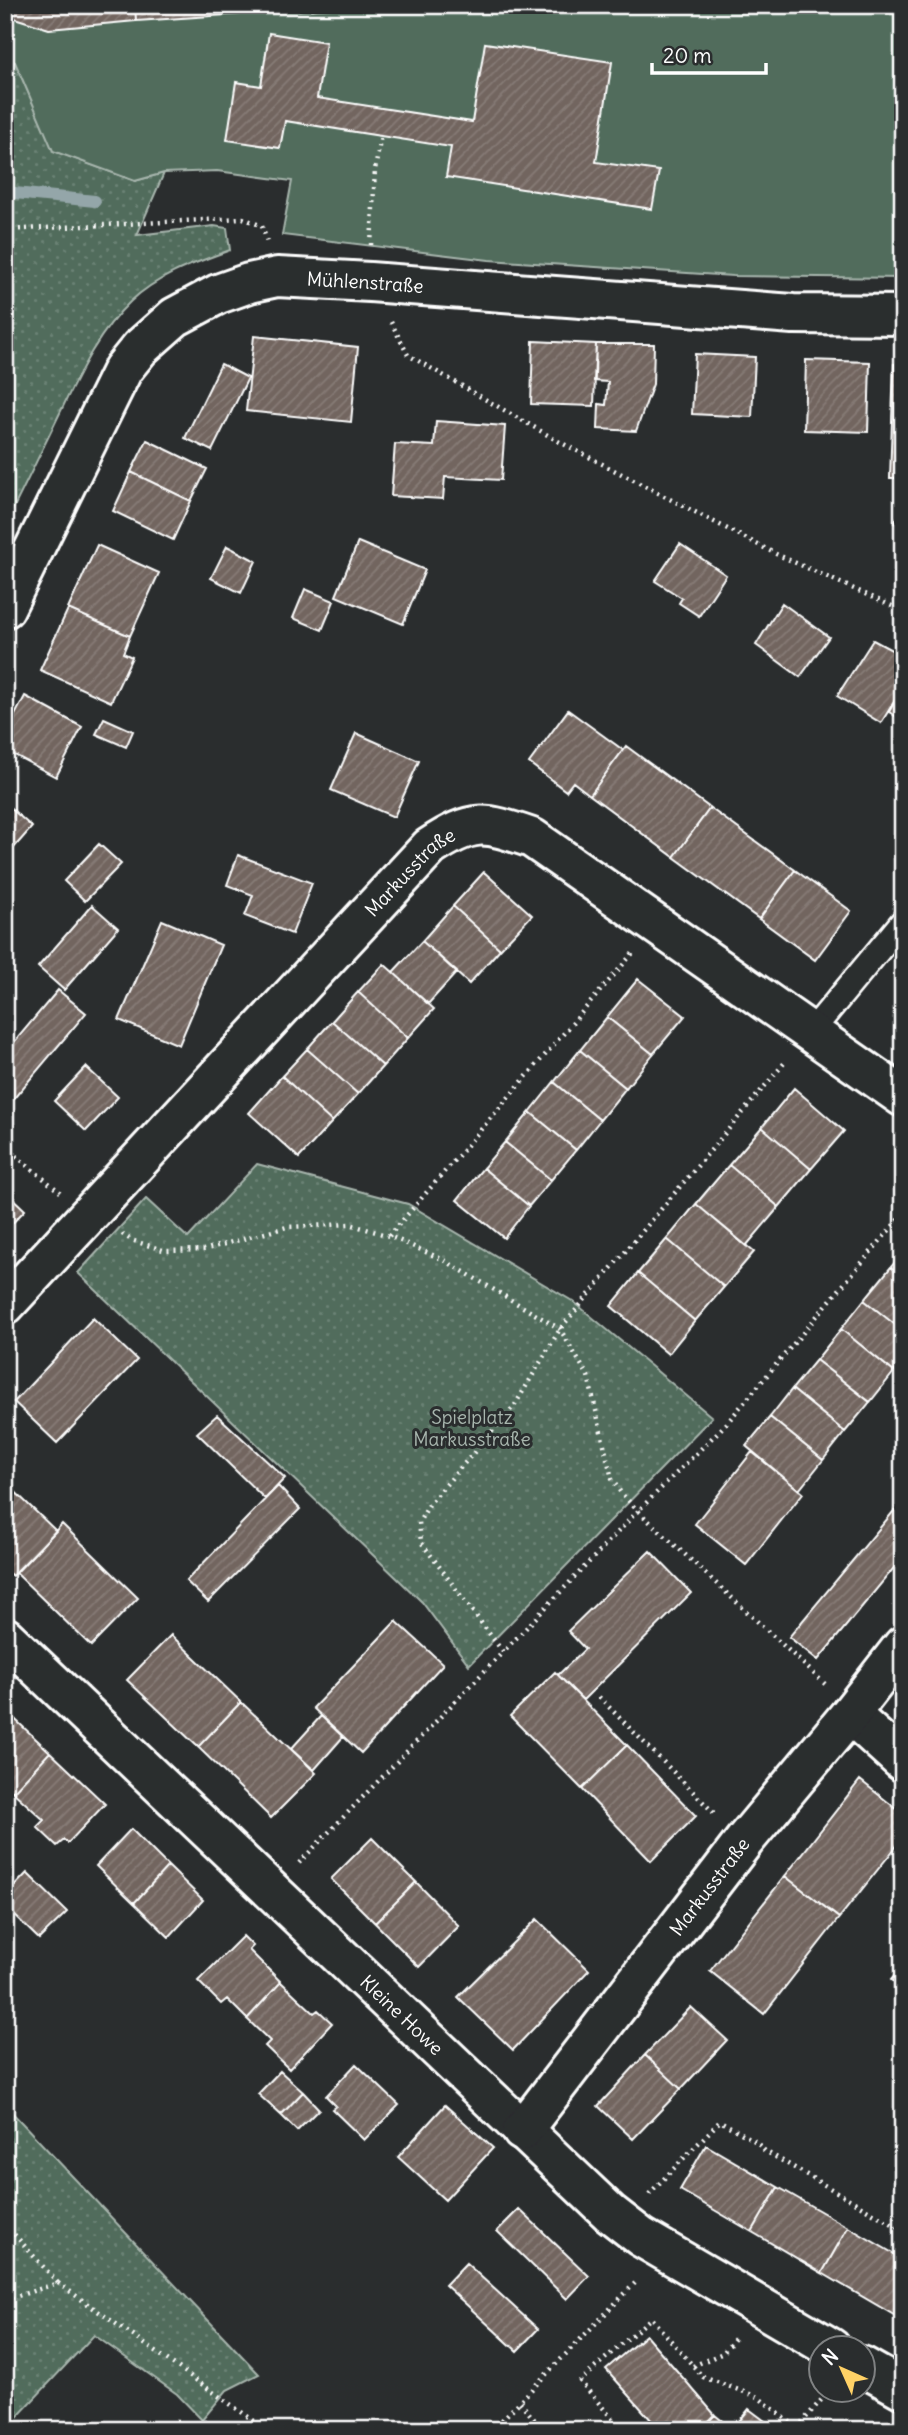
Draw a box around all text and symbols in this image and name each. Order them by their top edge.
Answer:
scale bar [652,32,766,76]
text: 20 m [663,42,712,69]
street label: Mühlenstraße [306,267,424,298]
street label: Markusstraße [360,823,459,922]
park label: Spielplatz Markusstraße [413,1405,531,1451]
street label: Markusstraße [664,1833,755,1940]
street label: Kleine Howe [355,1970,448,2060]
north arrow [806,2334,876,2404]
text: N [817,2344,843,2370]

